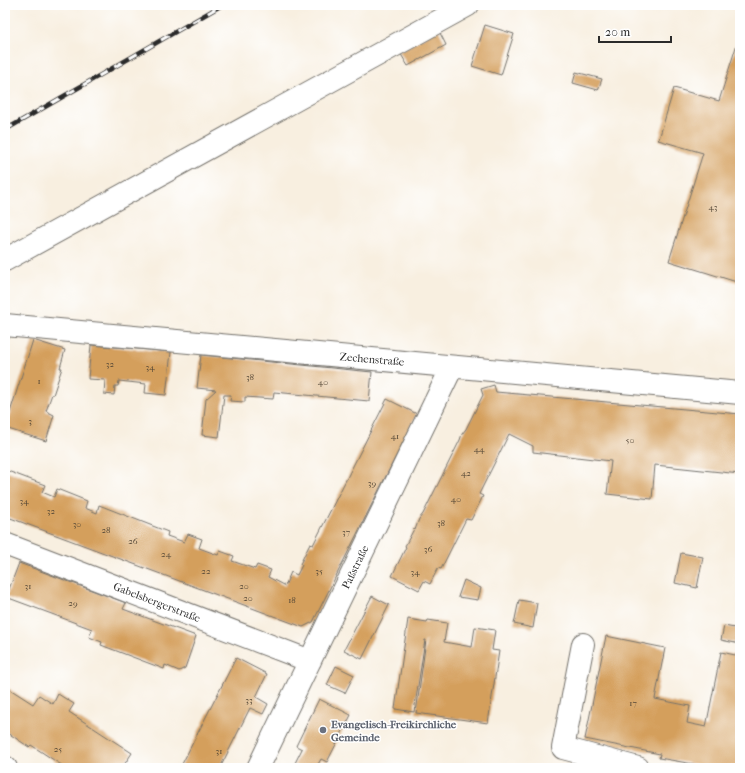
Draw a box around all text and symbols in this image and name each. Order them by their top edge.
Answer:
scale bar [599,18,671,44]
text: 20 m [605,25,630,39]
house number: 43 [708,202,718,212]
street label: Zechenstraße [339,350,405,369]
house number: 32 [106,359,115,369]
house number: 34 [145,362,155,372]
house number: 38 [246,372,255,382]
house number: 1 [37,376,41,386]
house number: 40 [318,377,328,387]
house number: 3 [28,416,32,426]
house number: 41 [391,431,399,441]
house number: 50 [626,435,634,445]
house number: 44 [474,444,485,454]
house number: 42 [461,468,471,478]
house number: 39 [368,478,376,488]
house number: 40 [451,494,461,504]
house number: 34 [19,496,29,506]
house number: 32 [47,506,56,516]
house number: 38 [437,518,446,528]
house number: 30 [73,519,81,529]
house number: 28 [101,525,111,535]
house number: 37 [342,527,351,537]
house number: 26 [128,536,138,546]
street label: Paßstraße [339,543,372,591]
house number: 36 [424,544,432,554]
house number: 24 [161,549,172,559]
house number: 22 [201,566,211,576]
house number: 35 [315,566,323,576]
house number: 34 [410,567,420,577]
street label: Gabelsbergerstraße [111,580,203,625]
house number: 31 [25,581,31,591]
house number: 20 [239,581,249,591]
house number: 20 [243,593,253,603]
house number: 18 [288,595,296,605]
house number: 29 [68,598,78,608]
house number: 33 [245,695,253,705]
house number: 17 [629,698,637,708]
place label: Evangelisch-Freikirchliche Gemeinde [331,718,457,744]
marker: Evangelisch-Freikirchliche Gemeinde [318,725,328,735]
house number: 25 [54,744,62,754]
house number: 31 [216,746,222,756]

